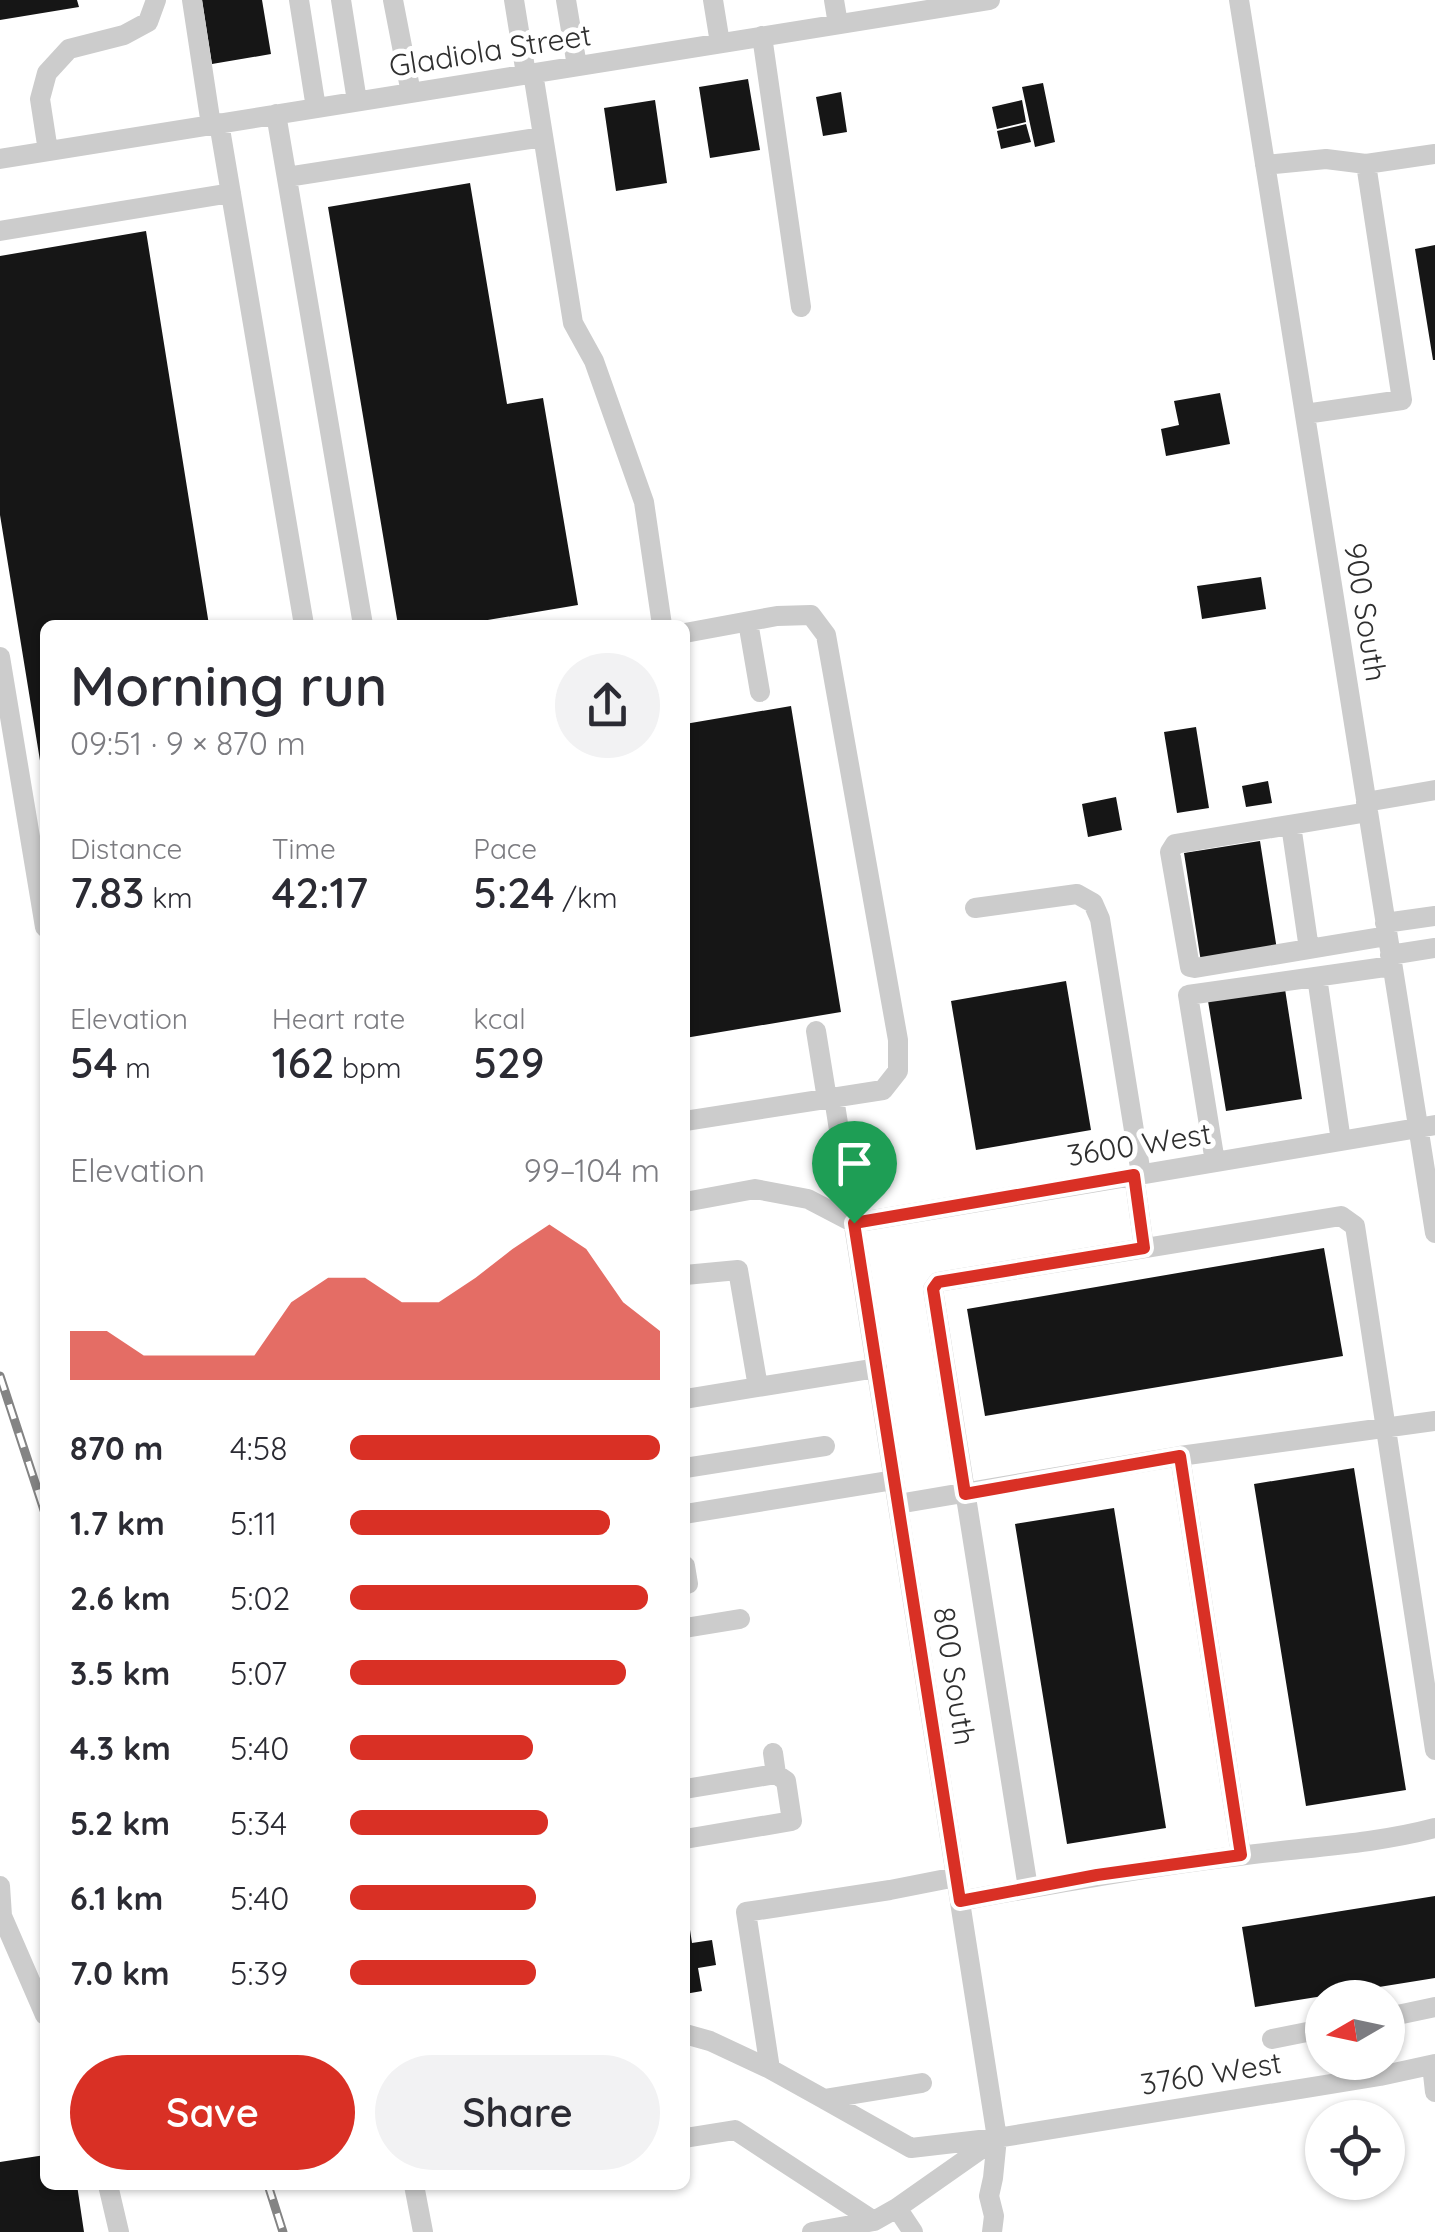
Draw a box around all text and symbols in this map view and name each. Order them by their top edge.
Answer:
street label: Gladiola Street [386,15,594,85]
street label: 900 South [1336,540,1396,684]
text: Morning run [70,651,387,720]
button: share [555,653,660,758]
text: 09:51 · 9 × 870 m [70,723,306,763]
text: Distance [70,831,182,866]
text: Time [272,831,336,866]
text: Pace [473,831,537,866]
text: 7.83 [70,866,145,919]
text: 42:17 [272,866,368,919]
text: 5:24 [473,866,555,919]
text: km [145,880,193,915]
text: /km [555,880,617,915]
text: Elevation [70,1001,188,1036]
text: Heart rate [272,1001,405,1036]
text: kcal [473,1001,526,1036]
text: 54 [70,1036,118,1089]
text: 162 [272,1036,334,1089]
text: 529 [473,1036,545,1089]
text: m [118,1050,151,1085]
text: bpm [334,1050,402,1085]
street label: 3600 West [1064,1114,1214,1174]
pin [812,1121,897,1224]
icon: arrive [827,1136,882,1191]
text: Elevation [70,1150,205,1190]
text: 99–104 m [524,1150,660,1190]
text: 870 m [70,1428,163,1468]
text: 4:58 [230,1428,288,1468]
text: 1.7 km [70,1503,165,1543]
text: 5:11 [230,1503,277,1543]
text: 2.6 km [70,1578,171,1618]
text: 5:02 [230,1578,290,1618]
street label: 800 South [925,1604,985,1748]
text: 3.5 km [70,1653,170,1693]
text: 5:07 [230,1653,287,1693]
text: 4.3 km [70,1728,171,1768]
text: 5:40 [230,1728,289,1768]
text: 5.2 km [70,1803,170,1843]
text: 5:34 [230,1803,287,1843]
text: 6.1 km [70,1878,163,1918]
text: 5:40 [230,1878,289,1918]
text: 7.0 km [70,1953,170,1993]
text: 5:39 [230,1953,288,1993]
north arrow [1305,1980,1405,2080]
map controls [1305,1980,1405,2200]
street label: 3760 West [1138,2043,1284,2103]
button: Save [70,2055,355,2170]
button: Share [375,2055,660,2170]
button: locate [1305,2100,1405,2200]

